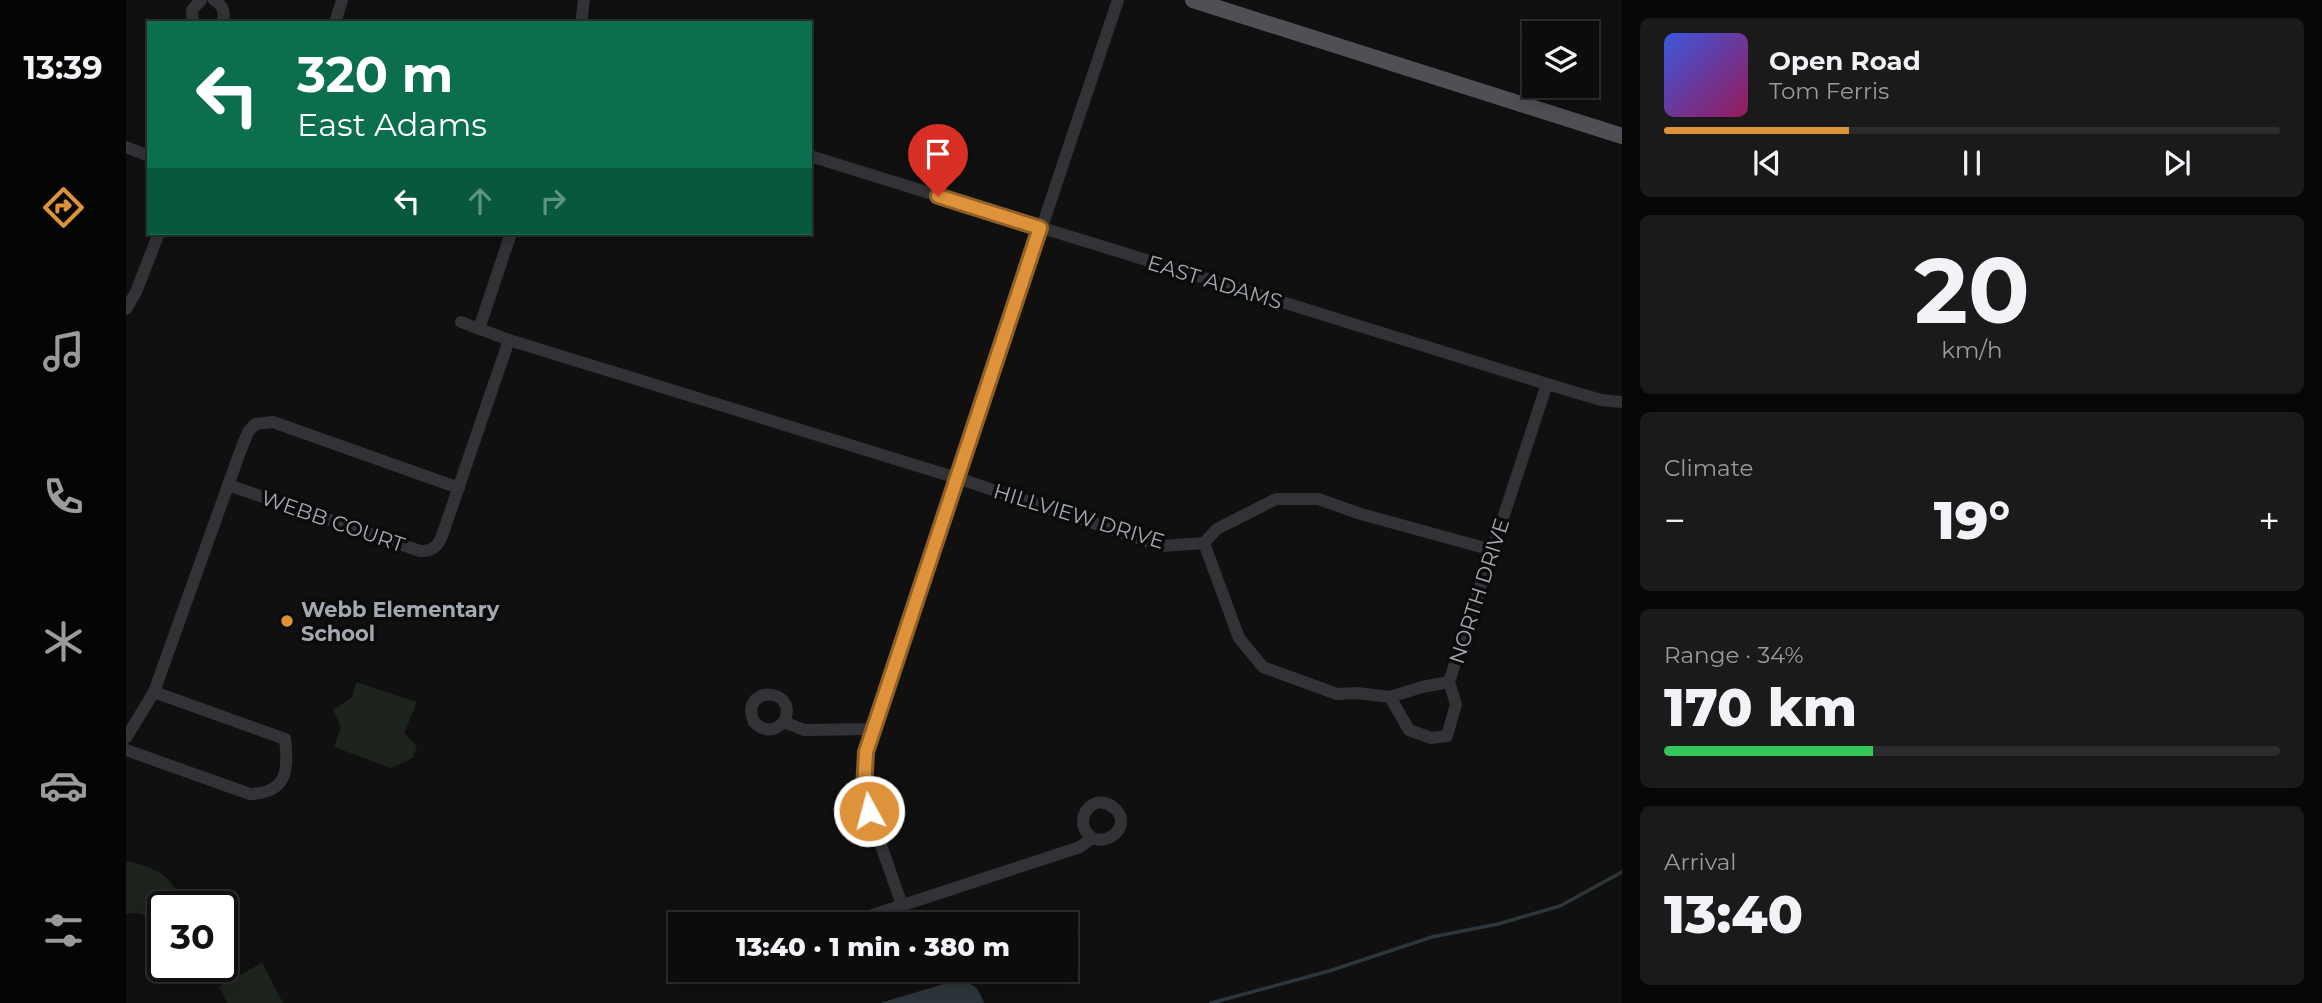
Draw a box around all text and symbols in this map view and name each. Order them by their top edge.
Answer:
map controls [1522,21,1599,98]
button: layers [1522,21,1599,98]
text: 320 m [297,45,453,104]
text: Open Road [1769,45,1921,77]
text: 13:39 [23,48,103,87]
icon: left [182,49,273,140]
text: Tom Ferris [1769,77,1889,105]
text: East Adams [297,105,487,144]
pin [908,124,968,196]
icon: arrive [919,135,957,173]
icon: previous [1748,144,1786,182]
icon: pause [1953,144,1991,182]
icon: next [2158,144,2196,182]
icon: left [388,182,426,220]
icon: ahead [461,182,499,220]
icon: right [534,182,572,220]
icon: directions [39,183,88,232]
text: 20 [1914,235,2030,346]
street label: EAST ADAMS [1145,250,1285,314]
icon: music [39,327,88,376]
text: km/h [1941,336,2003,364]
text: Climate [1664,454,1753,482]
icon: phone [39,472,88,521]
street label: HILLVIEW DRIVE [991,478,1167,554]
street label: WEBB COURT [258,485,408,557]
text: 19° [1934,489,2010,552]
text: − [1664,497,1686,544]
text: + [2258,497,2280,544]
street label: NORTH DRIVE [1444,515,1514,667]
place label: Webb Elementary School [301,597,500,646]
marker: Webb Elementary School [279,613,295,629]
icon: climate [39,617,88,666]
text: Range · 34% [1664,641,1804,669]
text: 170 km [1664,676,1857,739]
icon: car [39,761,88,810]
position arrow [832,774,906,848]
text: Arrival [1664,848,1737,876]
text: 13:40 [1664,883,1803,946]
speed limit sign: 30 [147,891,238,982]
icon: filters [39,906,88,955]
text: 13:40 · 1 min · 380 m [736,931,1010,963]

